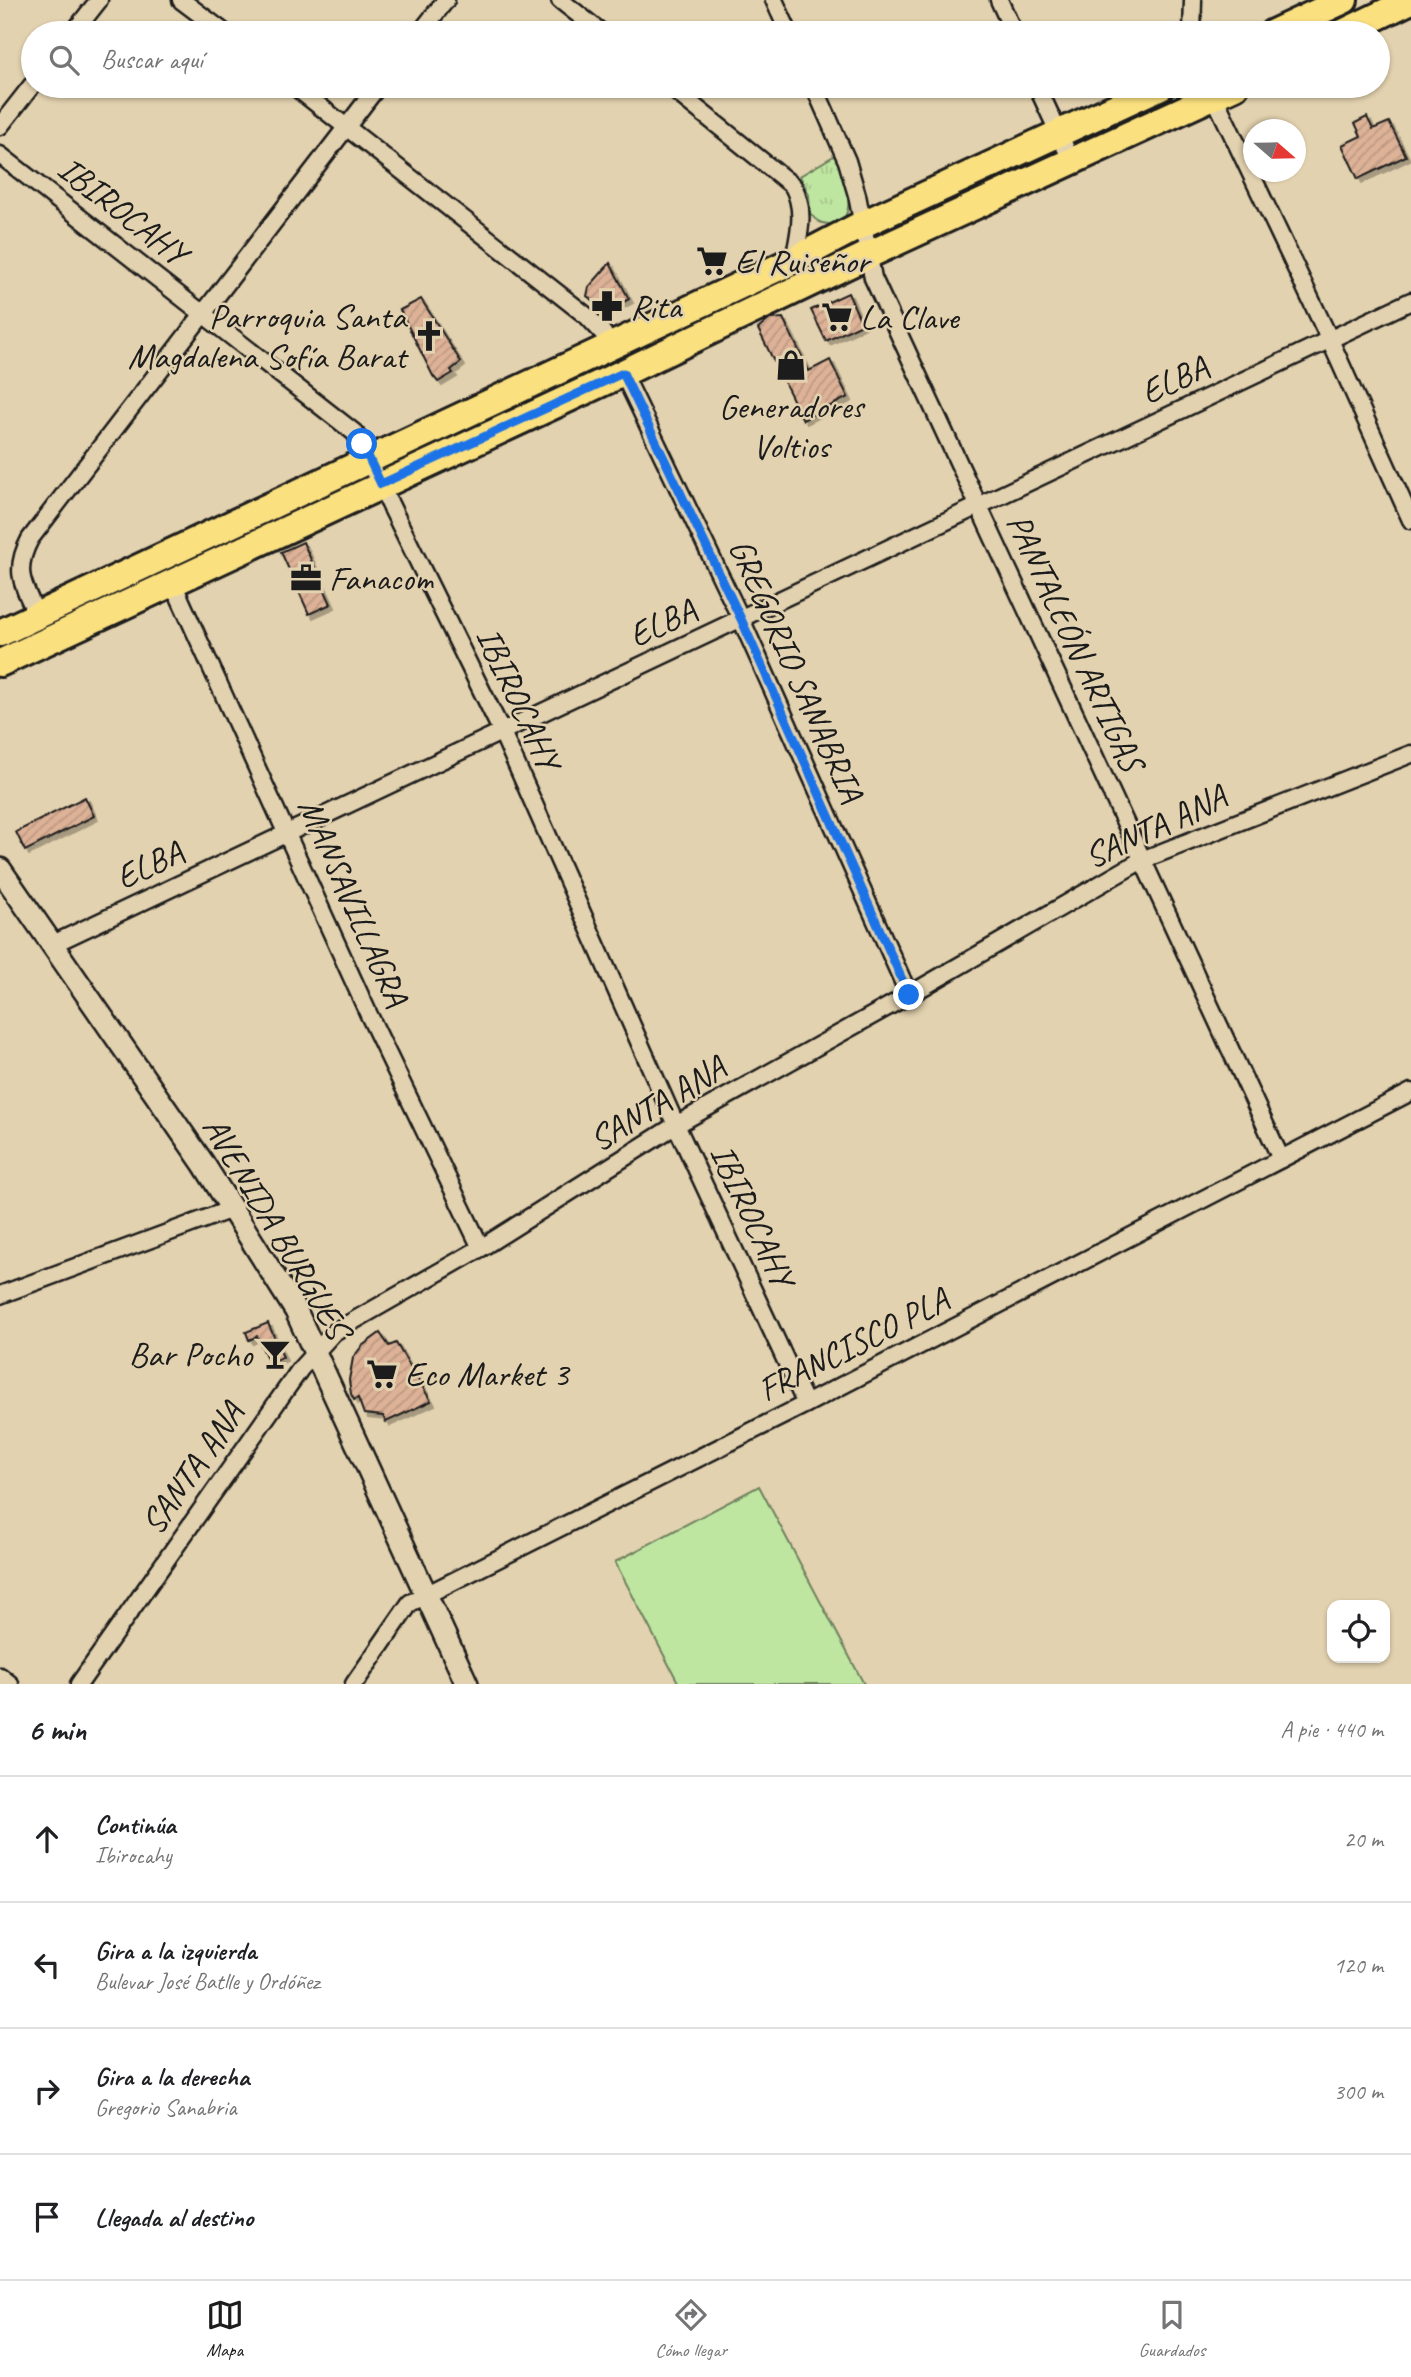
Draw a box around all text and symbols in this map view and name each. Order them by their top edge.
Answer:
search box [21,21,1390,98]
icon: search [45,41,83,79]
text: Buscar aquí [101,43,203,76]
north arrow [1243,119,1306,182]
street label: IBIROCAHY [49,146,201,278]
place label: El Ruiseñor [735,239,873,284]
supermarket icon: El Ruiseñor [695,244,729,278]
place label: Rita [630,284,683,329]
pharmacy icon: Rita [590,289,624,323]
place label: Parroquia Santa Magdalena Sofía Barat [128,294,409,379]
place label: La Clave [860,295,961,340]
supermarket icon: La Clave [820,300,854,334]
church icon: Parroquia Santa Magdalena Sofía Barat [412,319,446,353]
street label: ELBA [1133,344,1216,414]
shop icon: Generadores Voltios [774,348,808,382]
place label: Generadores Voltios [719,384,866,469]
route start [346,428,377,459]
street label: PANTALEÓN ARTIGAS [996,506,1157,782]
street label: GREGORIO SANABRIA [718,532,875,810]
place label: Fanacom [329,556,435,601]
office icon: Fanacom [289,561,323,595]
street label: ELBA [621,587,704,657]
street label: IBIROCAHY [466,620,573,781]
street label: SANTA ANA [1077,774,1235,879]
street label: MANSAVILLAGRA [288,791,420,1014]
street label: ELBA [108,829,191,899]
route end [893,979,924,1010]
street label: SANTA ANA [581,1044,735,1162]
street label: AVENIDA BURGUES [193,1108,364,1352]
street label: IBIROCAHY [700,1137,807,1298]
street label: FRANCISCO PLA [750,1276,957,1412]
place label: Bar Pocho [129,1332,254,1377]
bar icon: Bar Pocho [258,1337,292,1371]
place label: Eco Market 3 [405,1352,571,1397]
supermarket icon: Eco Market 3 [365,1357,399,1391]
street label: SANTA ANA [131,1392,255,1543]
map controls [1327,1600,1390,1663]
button: locate [1327,1600,1390,1663]
text: 6 min [28,1711,86,1749]
text: A pie · 440 m [1280,1715,1383,1744]
text: Continúa [95,1808,176,1841]
icon: ahead [28,1820,66,1858]
text: 20 m [1344,1825,1383,1854]
text: Ibirocahy [95,1841,172,1870]
text: Gira a la izquierda [95,1934,256,1967]
icon: left [28,1946,66,1984]
text: 120 m [1334,1951,1383,1980]
text: Bulevar José Batlle y Ordóñez [95,1967,320,1996]
text: Gira a la derecha [95,2060,249,2093]
icon: right [28,2072,66,2110]
text: 300 m [1334,2077,1383,2106]
text: Gregorio Sanabria [95,2093,237,2122]
icon: arrive [28,2198,66,2236]
text: Llegada al destino [95,2201,253,2234]
tab: Mapa [206,2296,244,2362]
tab: Cómo llegar [655,2296,727,2362]
tab: Guardados [1139,2296,1205,2362]

